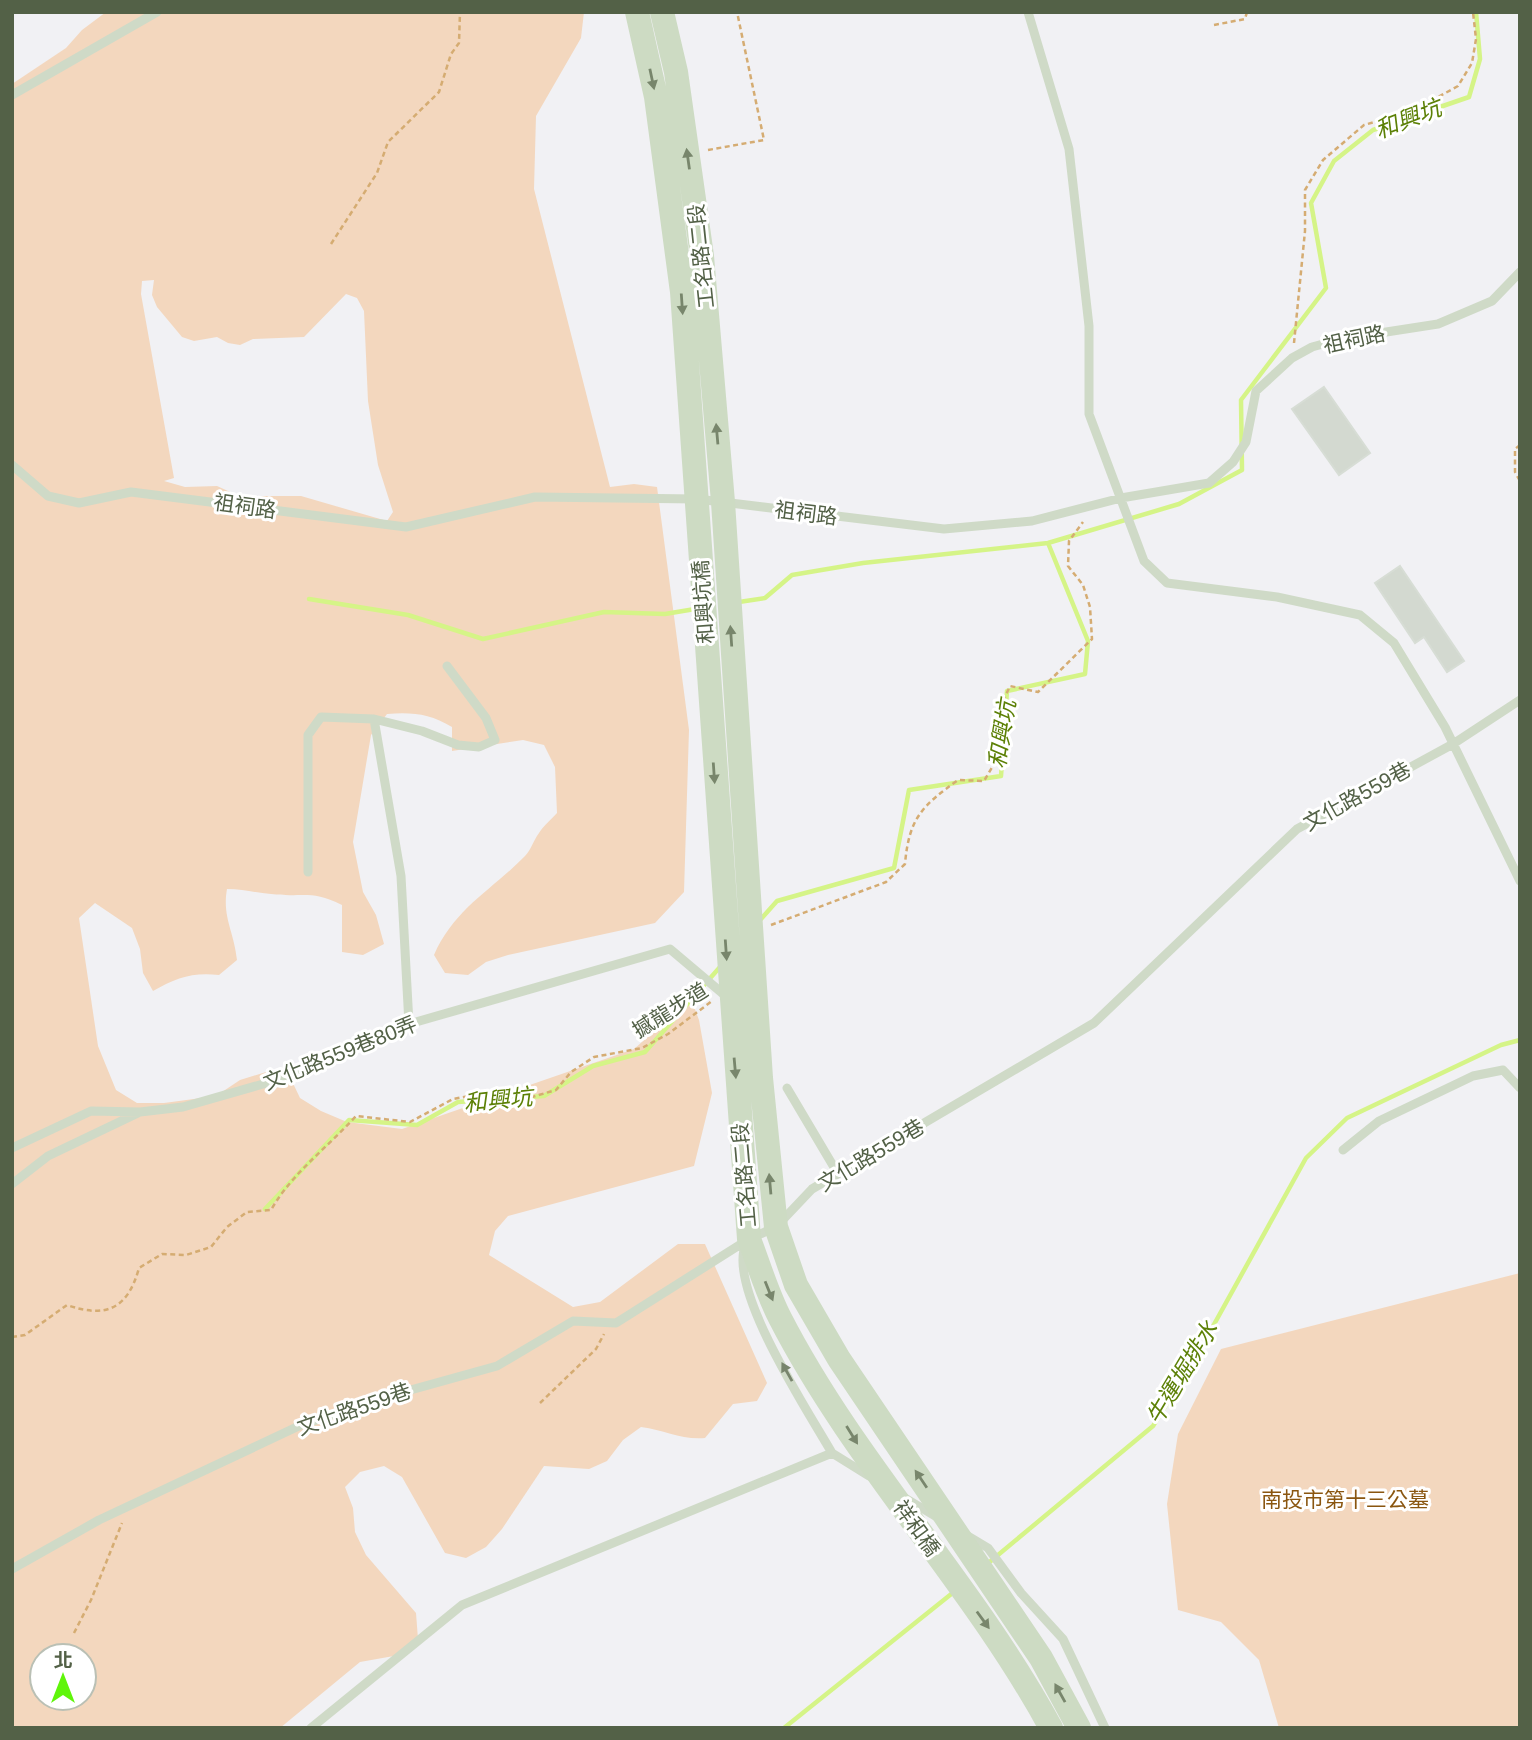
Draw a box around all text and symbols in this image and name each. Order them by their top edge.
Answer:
one-way arrow [646,68,657,90]
water label: 和興坑 [1371,93,1448,144]
one-way arrow [683,148,694,170]
street label: 工名路二段 [684,203,718,309]
one-way arrow [677,293,688,315]
street label: 祖祠路 [1321,321,1387,357]
one-way arrow [711,422,722,444]
street label: 祖祠路 [212,490,278,522]
street label: 祖祠路 [773,498,839,528]
street label: 和興坑橋 [689,559,717,645]
one-way arrow [725,624,736,646]
water label: 和興坑 [984,695,1021,770]
street label: 文化路559巷 [1299,757,1415,835]
one-way arrow [709,763,720,785]
one-way arrow [721,939,732,961]
street label: 撼龍步道 [628,978,712,1042]
street label: 文化路559巷80弄 [260,1012,420,1094]
one-way arrow [730,1057,741,1079]
water label: 和興坑 [462,1083,537,1117]
street label: 文化路559巷 [814,1114,928,1196]
street label: 工名路二段 [728,1122,760,1228]
one-way arrow [765,1172,776,1194]
one-way arrow [764,1280,775,1301]
water label: 牛運堀排水 [1141,1316,1223,1429]
one-way arrow [781,1363,793,1382]
street label: 文化路559巷 [294,1379,414,1439]
one-way arrow [845,1425,858,1445]
one-way arrow [914,1470,928,1488]
park label: 南投市第十三公墓 [1261,1488,1429,1511]
street label: 祥和橋 [889,1496,945,1560]
one-way arrow [976,1611,990,1629]
north arrow [28,1642,98,1712]
text: 北 [53,1650,73,1671]
one-way arrow [1054,1683,1066,1702]

